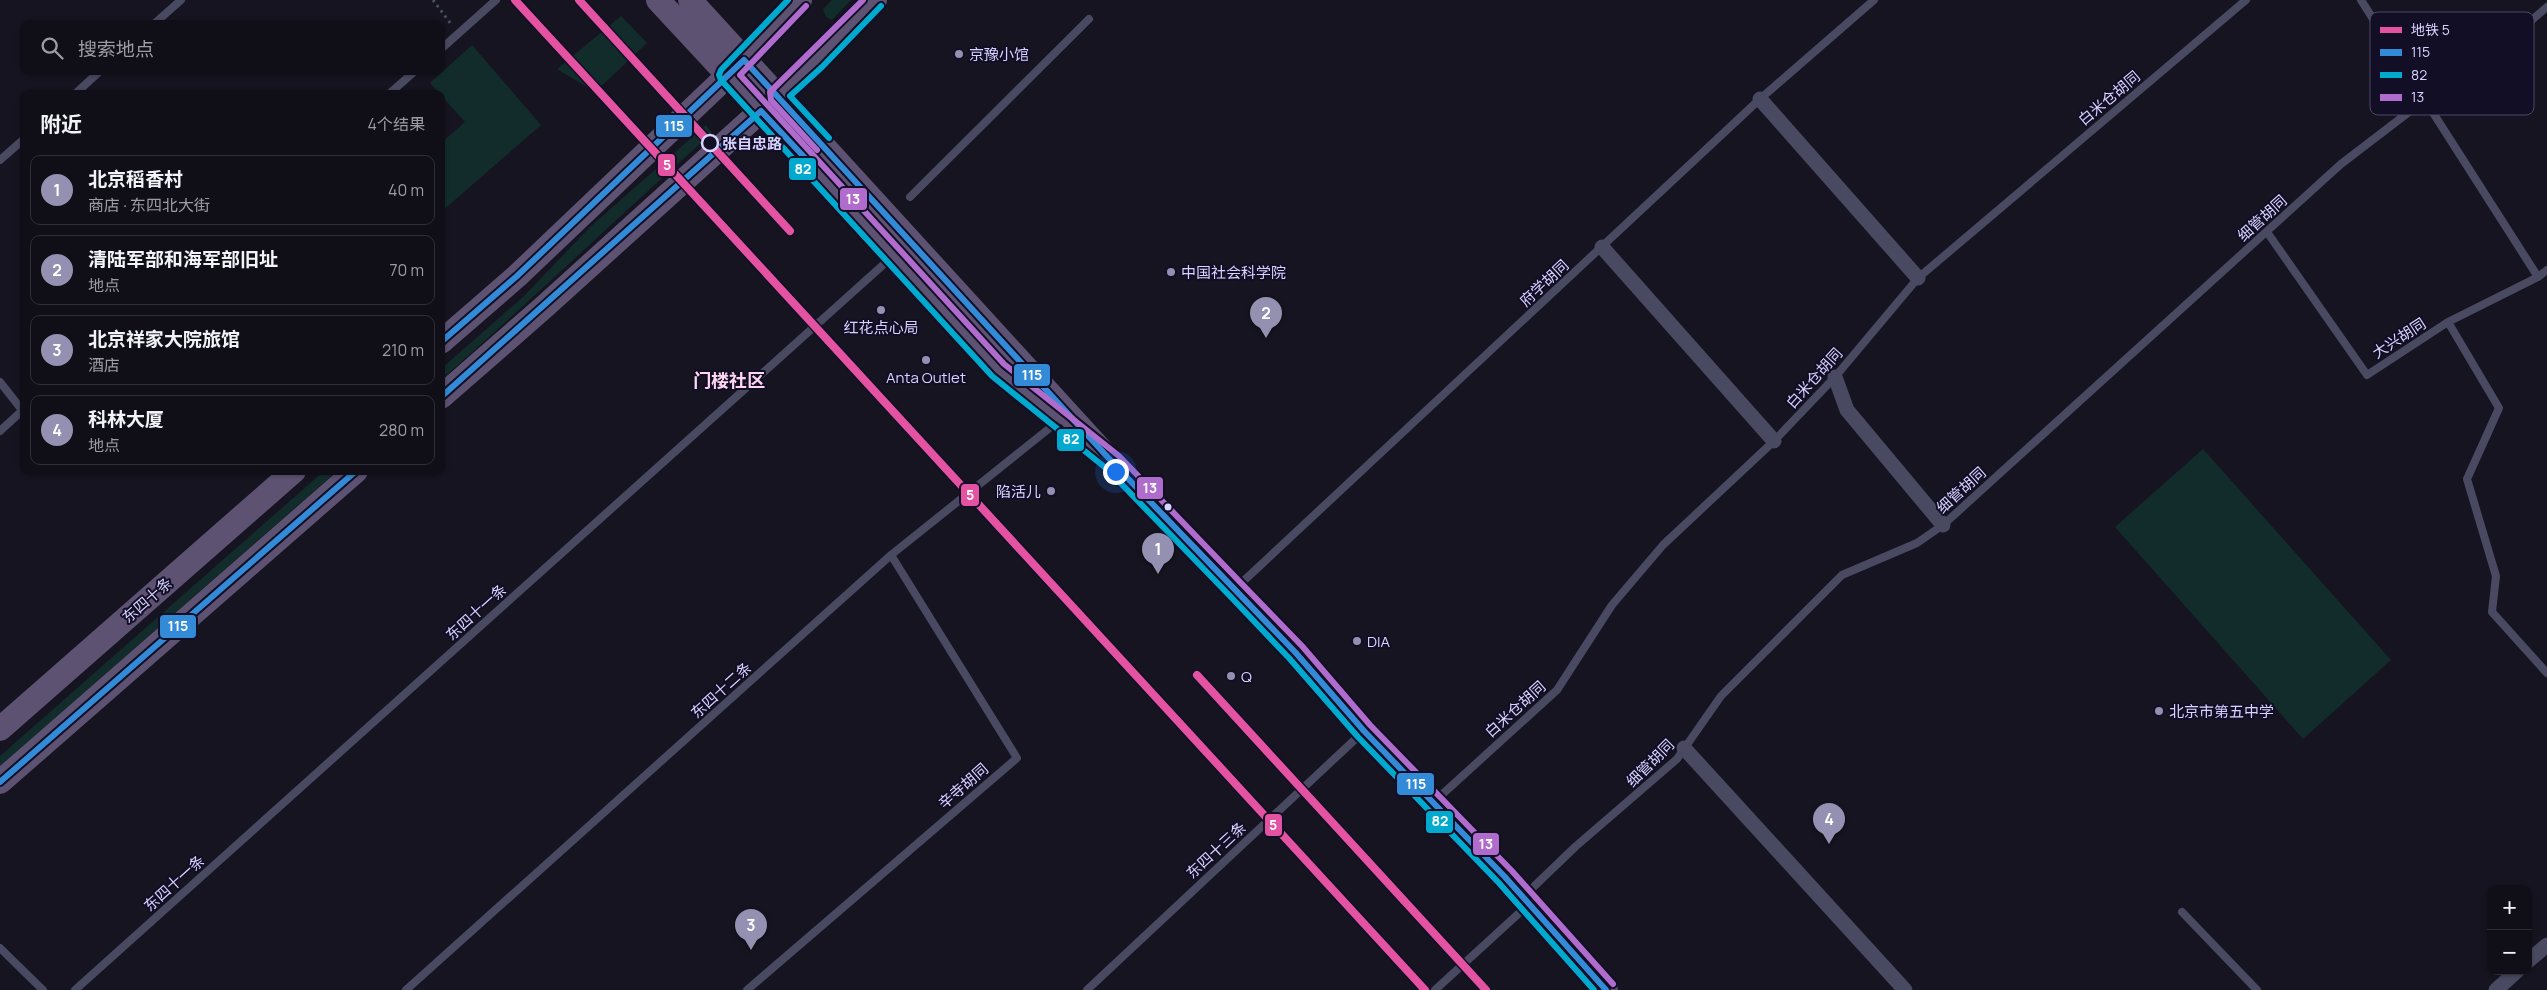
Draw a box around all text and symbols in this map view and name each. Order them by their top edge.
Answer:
legend [2370,12,2534,115]
search box [20,20,445,75]
text: 地铁 5 [2411,20,2450,39]
icon: search [38,34,66,62]
text: 搜索地点 [78,36,154,62]
text: 115 [2411,42,2430,61]
place label: 京豫小馆 [969,44,1029,65]
marker: 京豫小馆 [953,48,965,60]
text: 82 [2411,65,2427,84]
street label: 白米仓胡同 [2074,66,2144,130]
text: 13 [2411,87,2424,106]
text: 附近 [40,110,82,138]
text: 4个结果 [368,113,425,135]
line badge: 115 [655,114,693,138]
text: 115 [664,116,684,135]
place label: 张自忠路 [722,133,782,154]
marker: 张自忠路 [701,134,719,152]
line badge: 5 [657,153,676,177]
text: 5 [663,155,671,174]
line badge: 82 [788,157,817,181]
text: 82 [795,159,811,178]
text: 北京稻香村 [88,166,183,192]
text: 1 [53,179,61,201]
text: 40 m [388,179,424,201]
line badge: 13 [839,187,868,211]
text: 13 [846,189,860,208]
street label: 细管胡同 [2233,190,2291,246]
text: 商店 · 东四北大街 [88,194,210,216]
text: 清陆军部和海军部旧址 [88,246,278,272]
street label: 府学胡同 [1515,255,1573,311]
text: 2 [52,259,62,281]
text: 70 m [389,259,424,281]
place label: 中国社会科学院 [1181,262,1286,283]
marker: 中国社会科学院 [1165,266,1177,278]
text: 地点 [88,274,120,296]
pin: 2 [1250,297,1282,338]
marker: 红花点心局 [875,304,887,316]
street label: 大兴胡同 [2368,313,2430,363]
place label: 红花点心局 [843,317,919,338]
text: 北京祥家大院旅馆 [88,326,240,352]
text: 3 [52,339,62,361]
text: 210 m [382,339,424,361]
street label: 白米仓胡同 [1781,343,1847,413]
text: 酒店 [88,354,120,376]
marker: Anta Outlet [920,354,932,366]
line badge: 115 [1013,363,1051,387]
text: 115 [1022,365,1042,384]
place label: Anta Outlet [886,367,966,388]
district label: 门楼社区 [693,368,765,392]
text: 科林大厦 [88,406,164,432]
text: 4 [52,419,62,441]
text: 280 m [379,419,424,441]
line badge: 82 [1056,428,1085,452]
text: 82 [1063,429,1079,448]
text: 地点 [88,434,120,456]
your location [1103,459,1129,485]
street label: 细管胡同 [1932,462,1990,518]
line badge: 13 [1136,476,1164,500]
text: 13 [1143,478,1157,497]
place label: 陷活儿 [996,481,1041,502]
line badge: 5 [960,483,980,507]
text: 5 [966,485,974,504]
marker: 陷活儿 [1045,485,1057,497]
unlabelled marker [1163,502,1173,512]
pin: 1 [1142,533,1174,574]
street label: 东四十条 [117,572,177,628]
street label: 东四十一条 [441,579,511,645]
line badge: 115 [159,614,197,639]
text: 115 [168,616,188,635]
place label: DIA [1367,631,1391,652]
marker: DIA [1351,635,1363,647]
street label: 东四十二条 [686,657,756,723]
place label: Q [1241,666,1252,687]
marker: Q [1225,670,1237,682]
street label: 白米仓胡同 [1480,676,1550,742]
place label: 北京市第五中学 [2169,701,2274,722]
marker: 北京市第五中学 [2153,705,2165,717]
street label: 细管胡同 [1621,734,1679,792]
street label: 辛寺胡同 [933,758,993,814]
line badge: 115 [1396,772,1435,796]
text: 115 [1406,774,1426,793]
pin: 4 [1813,803,1845,844]
line badge: 82 [1425,810,1454,834]
text: 82 [1432,811,1448,830]
line badge: 5 [1264,813,1283,837]
text: 5 [1269,815,1277,834]
street label: 东四十三条 [1181,817,1251,883]
line badge: 13 [1472,832,1500,856]
text: 13 [1479,834,1493,853]
street label: 东四十一条 [139,850,209,916]
map controls [2487,885,2532,975]
button: + [2487,885,2532,930]
pin: 3 [735,909,767,950]
button: − [2487,930,2532,975]

